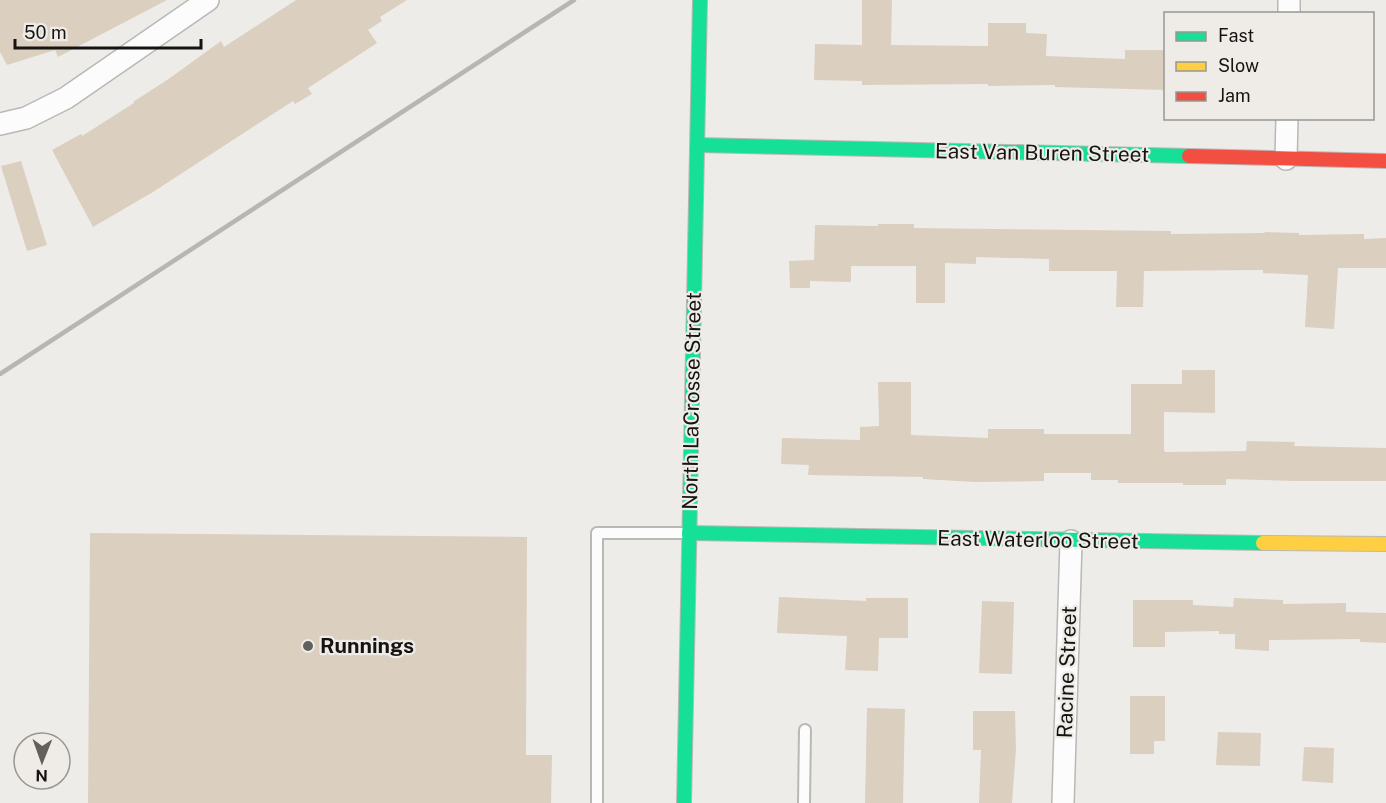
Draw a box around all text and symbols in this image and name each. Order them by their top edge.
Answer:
scale bar [15,12,201,50]
legend [1164,12,1374,120]
text: 50 m [24,22,67,43]
text: Fast [1218,25,1254,46]
text: Slow [1218,55,1259,76]
text: Jam [1218,85,1251,106]
street label: East Van Buren Street [935,138,1149,167]
street label: North LaCrosse Street [677,292,706,510]
street label: East Waterloo Street [937,525,1139,554]
street label: Racine Street [1052,605,1081,739]
place label: Runnings [320,633,414,658]
marker: Runnings [301,639,315,653]
north arrow [12,731,72,791]
text: N [35,766,48,785]

